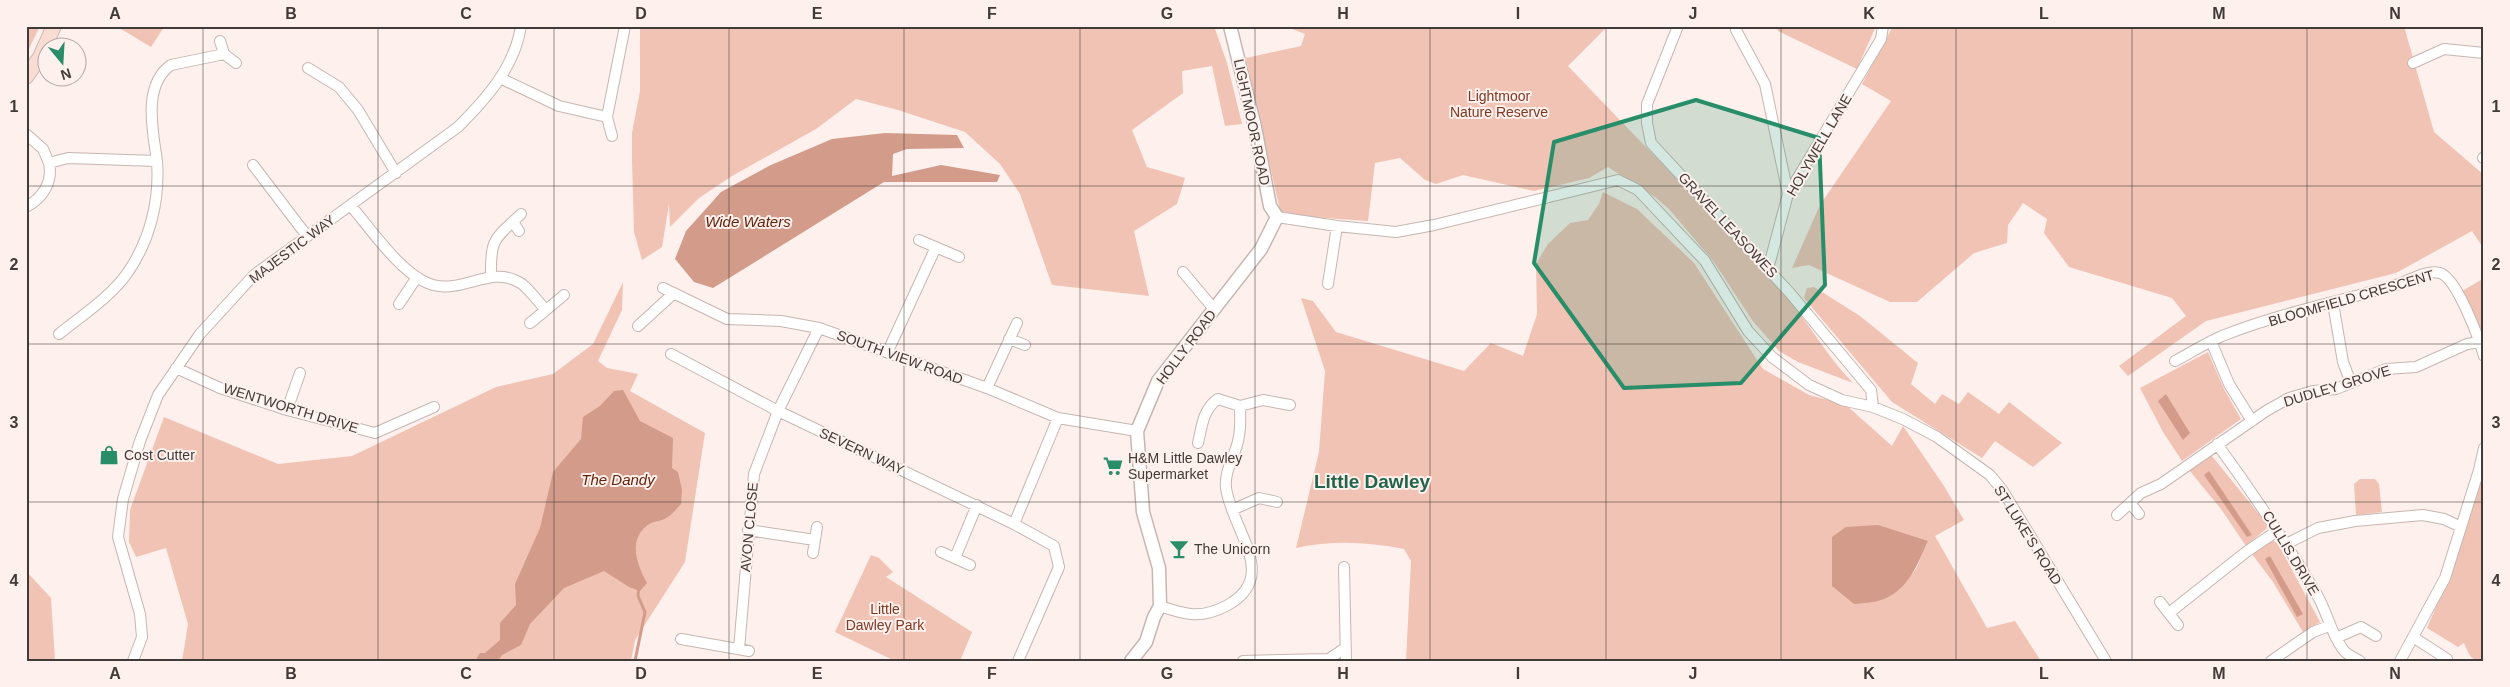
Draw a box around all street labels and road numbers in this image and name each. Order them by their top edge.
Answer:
street label: LIGHTMOOR ROAD [1231,57,1273,187]
street label: HOLYWELL LANE [1783,91,1855,199]
street label: GRAVEL LEASOWES [1675,169,1781,281]
street label: MAJESTIC WAY [246,211,339,287]
street label: BLOOMFIELD CRESCENT [2267,267,2436,329]
street label: HOLLY ROAD [1153,307,1219,387]
street label: SOUTH VIEW ROAD [835,327,965,387]
street label: DUDLEY GROVE [2282,362,2392,410]
street label: WENTWORTH DRIVE [221,380,361,436]
street label: SEVERN WAY [817,424,908,478]
street label: AVON CLOSE [737,481,761,573]
street label: ST LUKE'S ROAD [1991,482,2065,588]
street label: CULLIS DRIVE [2259,508,2323,598]

